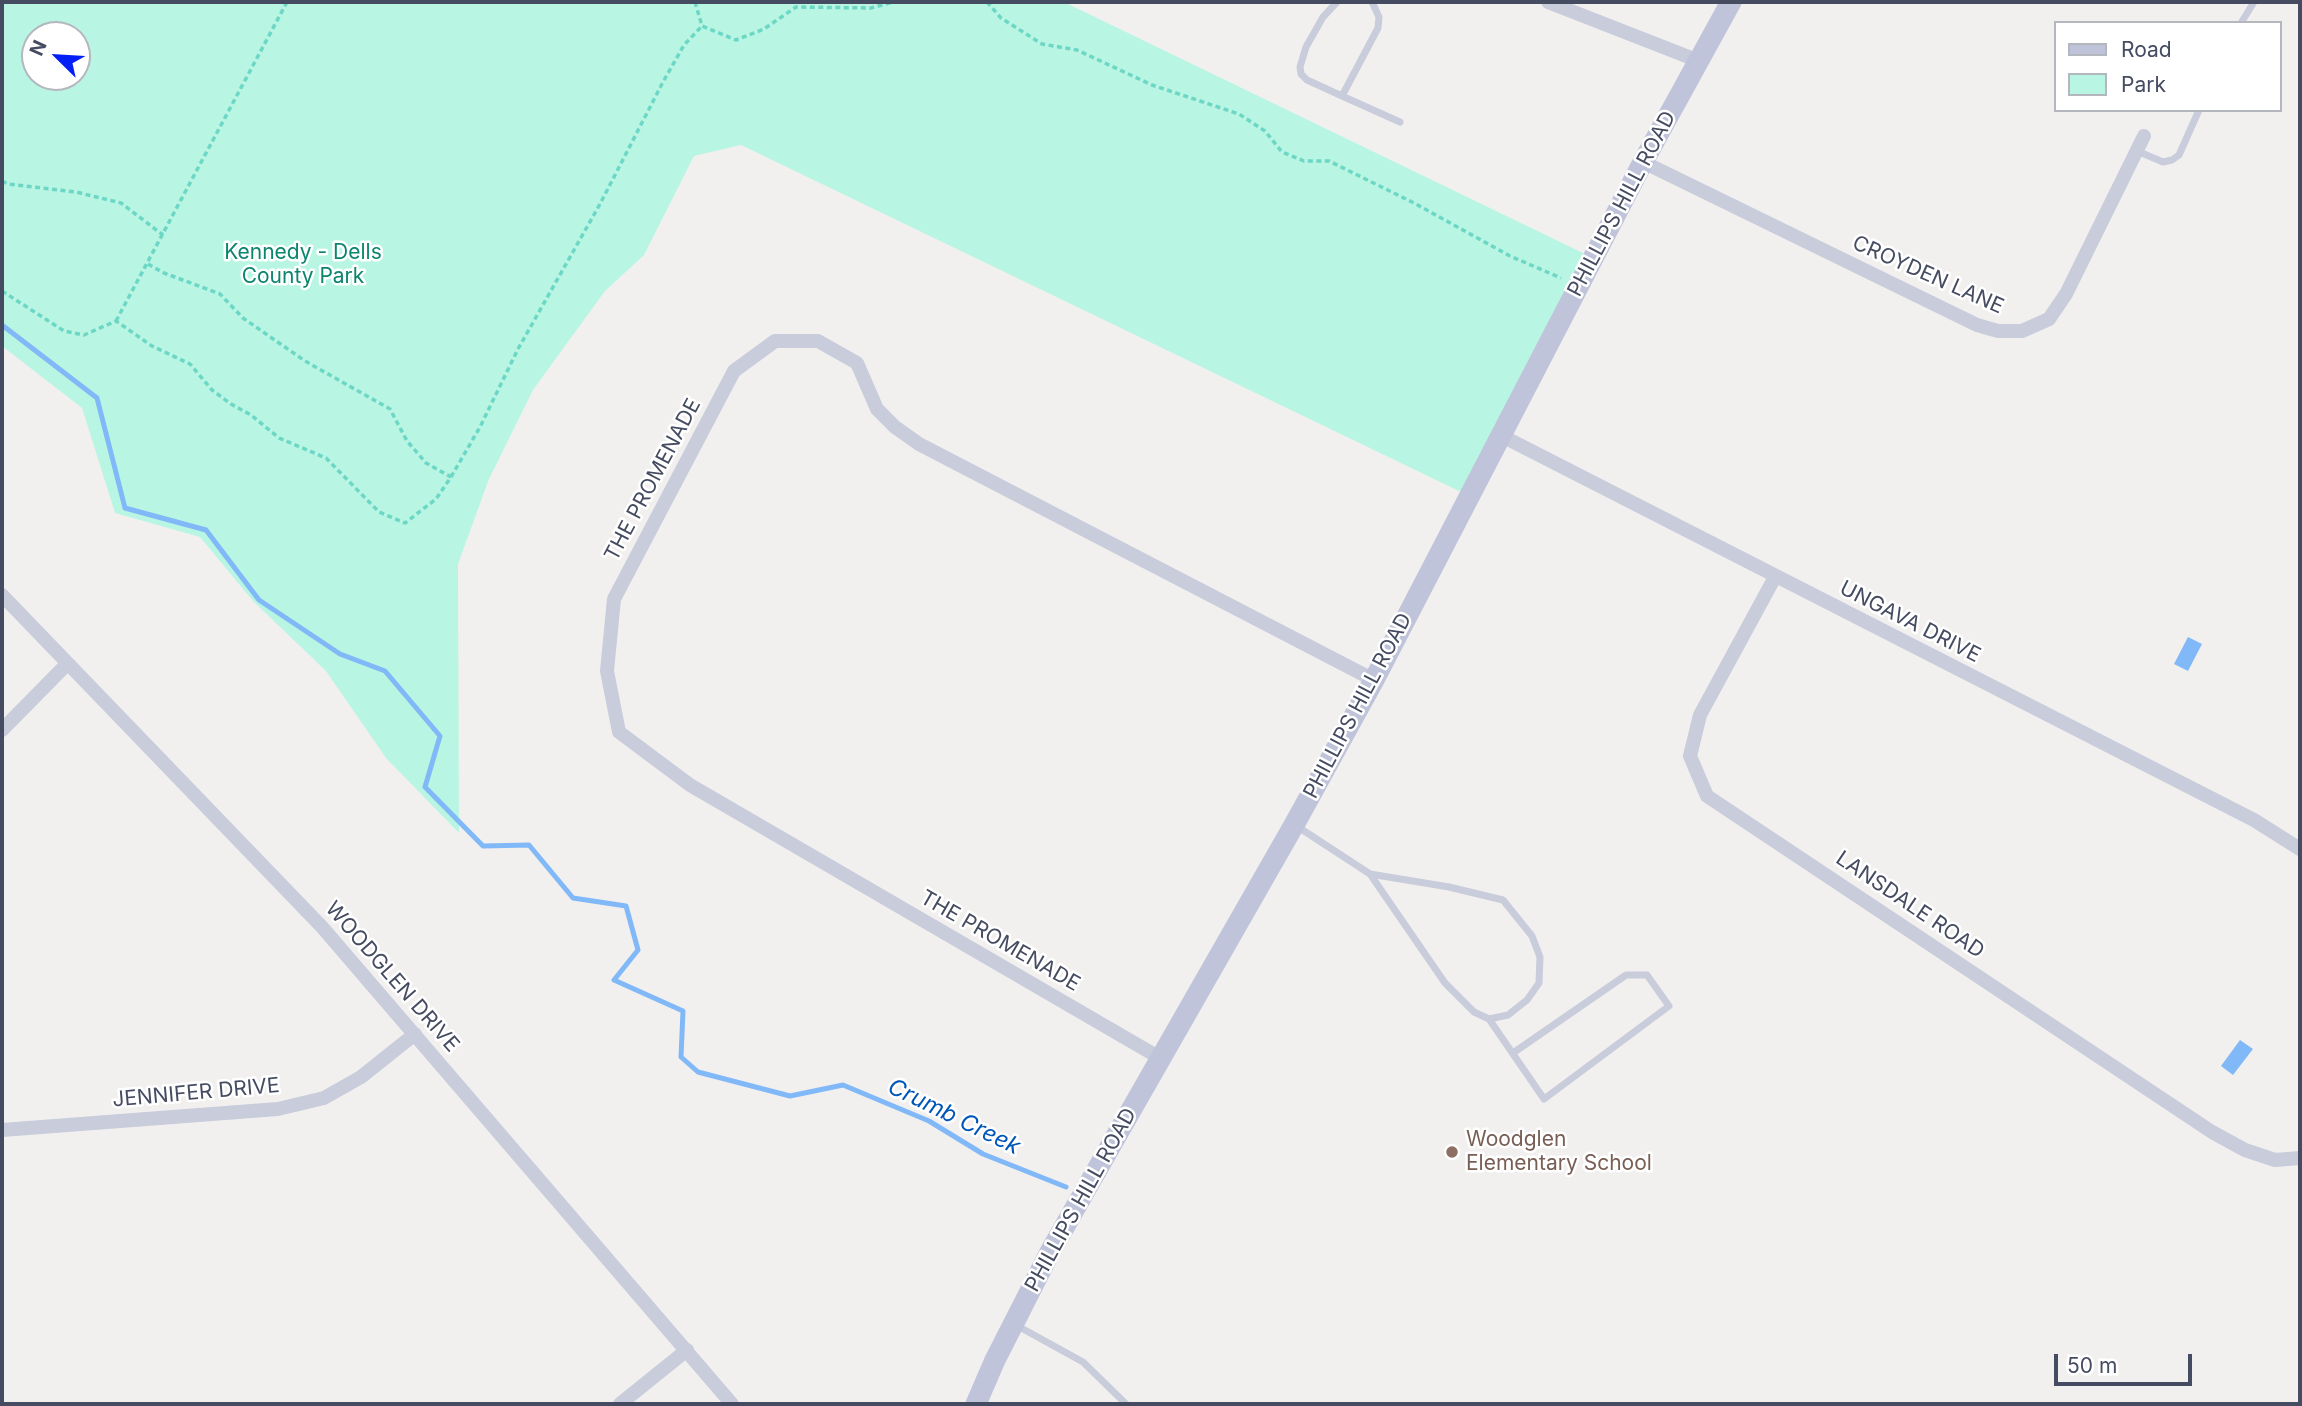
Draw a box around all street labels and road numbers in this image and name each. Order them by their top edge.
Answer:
street label: PHILLIPS HILL ROAD [1562,107,1682,301]
street label: CROYDEN LANE [1849,230,2007,320]
street label: THE PROMENADE [600,394,706,566]
street label: UNGAVA DRIVE [1835,576,1985,668]
street label: PHILLIPS HILL ROAD [1298,609,1418,803]
street label: LANSDALE ROAD [1831,846,1989,964]
street label: THE PROMENADE [916,885,1084,997]
street label: WOODGLEN DRIVE [320,897,464,1057]
street label: JENNIFER DRIVE [111,1073,281,1113]
street label: PHILLIPS HILL ROAD [1020,1104,1142,1296]

